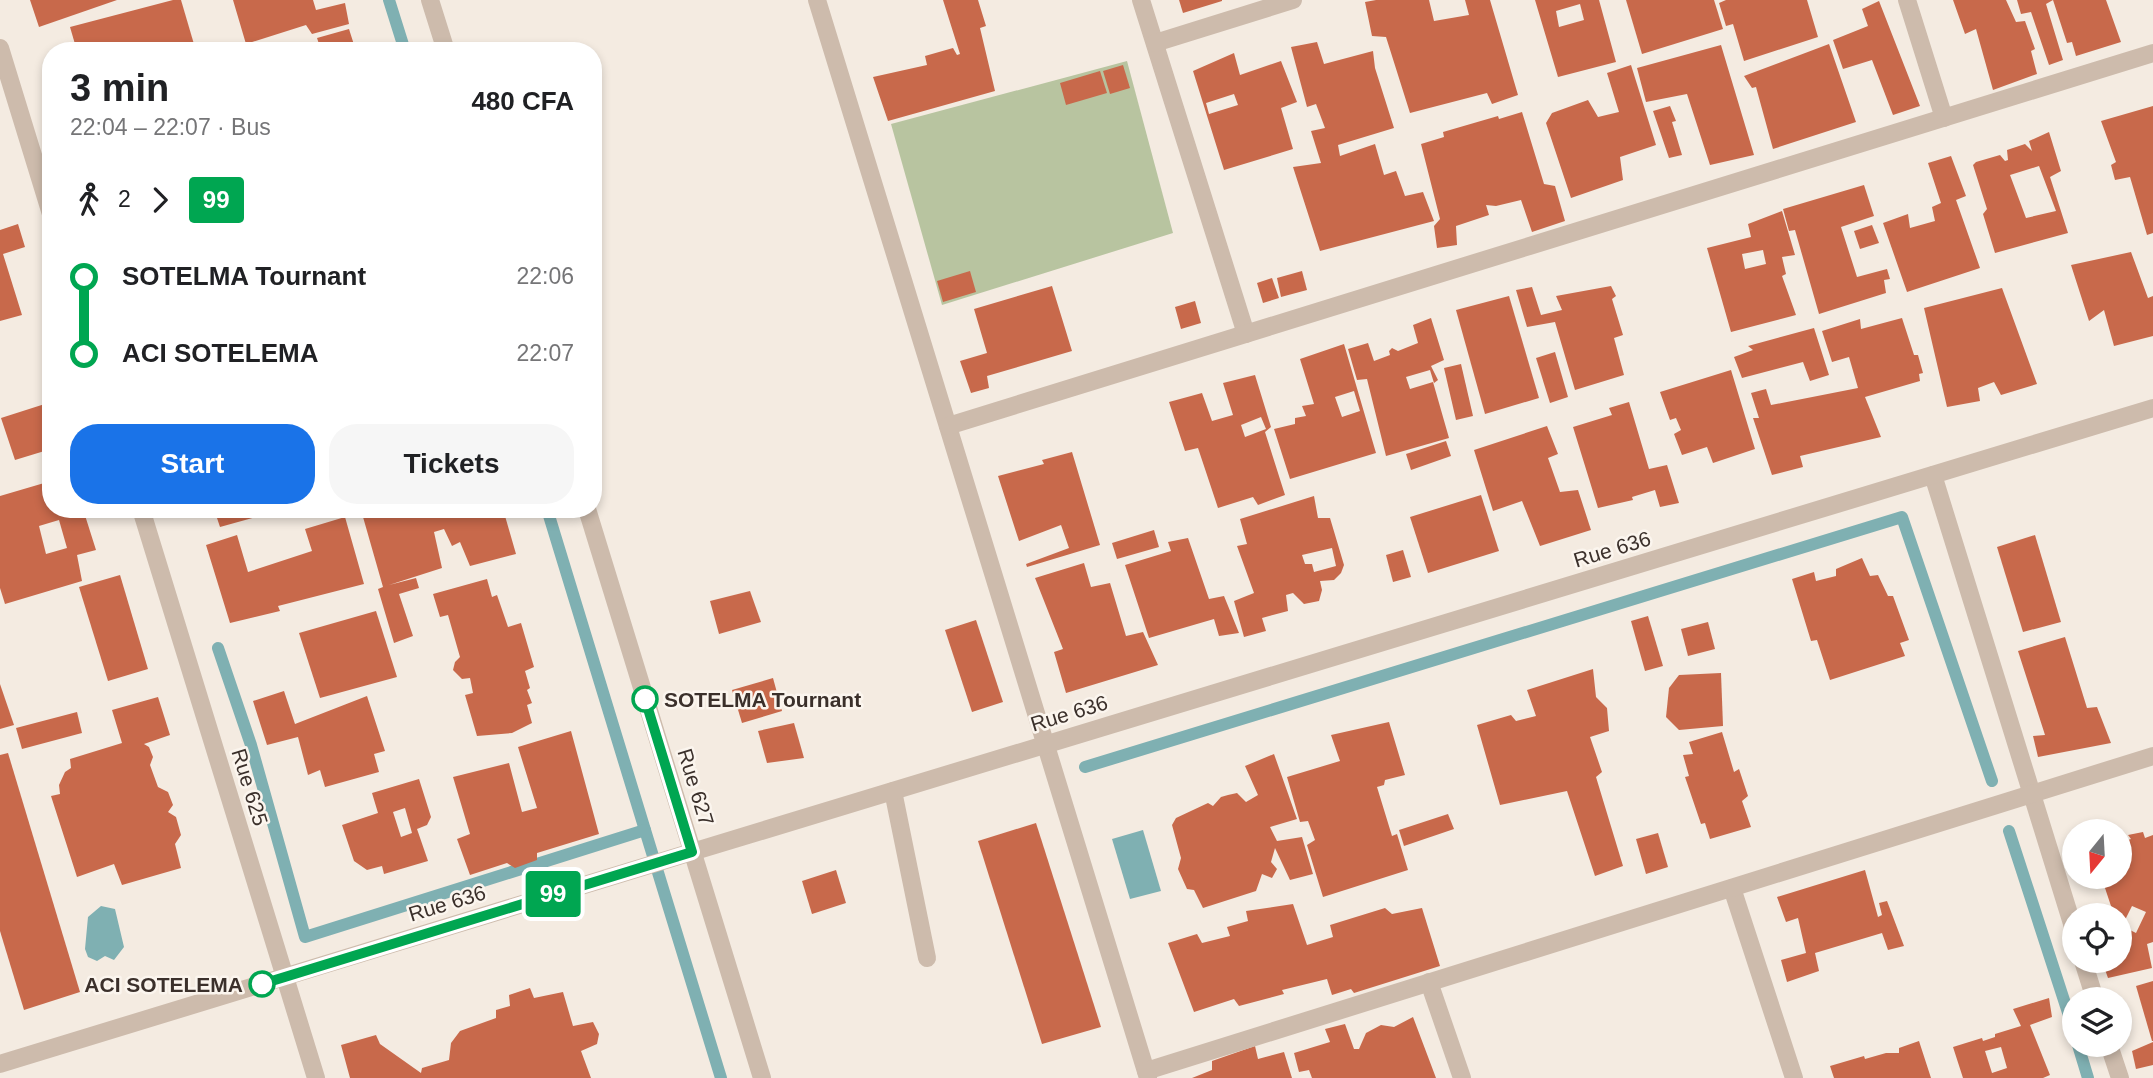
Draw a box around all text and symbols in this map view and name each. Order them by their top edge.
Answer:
text: 3 min [70,67,169,109]
text: 480 CFA [471,86,574,116]
text: 22:04 – 22:07 · Bus [70,114,271,140]
icon: walk [70,181,108,219]
icon: forward [141,181,179,219]
text: 2 [118,186,131,212]
text: 99 [203,186,230,213]
text: SOTELMA Tournant [122,261,366,291]
text: 22:06 [516,263,574,289]
text: ACI SOTELEMA [122,338,318,368]
text: 22:07 [516,340,574,366]
button: Start [70,424,315,504]
button: Tickets [329,424,574,504]
street label: Rue 636 [1571,526,1653,572]
marker: SOTELMA Tournant [632,686,658,712]
place label: SOTELMA Tournant [664,688,861,711]
street label: Rue 636 [1028,690,1110,736]
street label: Rue 625 [227,746,273,828]
street label: Rue 627 [673,746,719,828]
north arrow [2062,819,2132,889]
map controls [2062,819,2132,1057]
line badge: 99 [522,871,584,917]
street label: Rue 636 [406,880,488,926]
text: 99 [540,880,566,907]
button: locate [2062,903,2132,973]
marker: ACI SOTELEMA [249,971,275,997]
place label: ACI SOTELEMA [84,973,243,996]
button: layers [2062,987,2132,1057]

